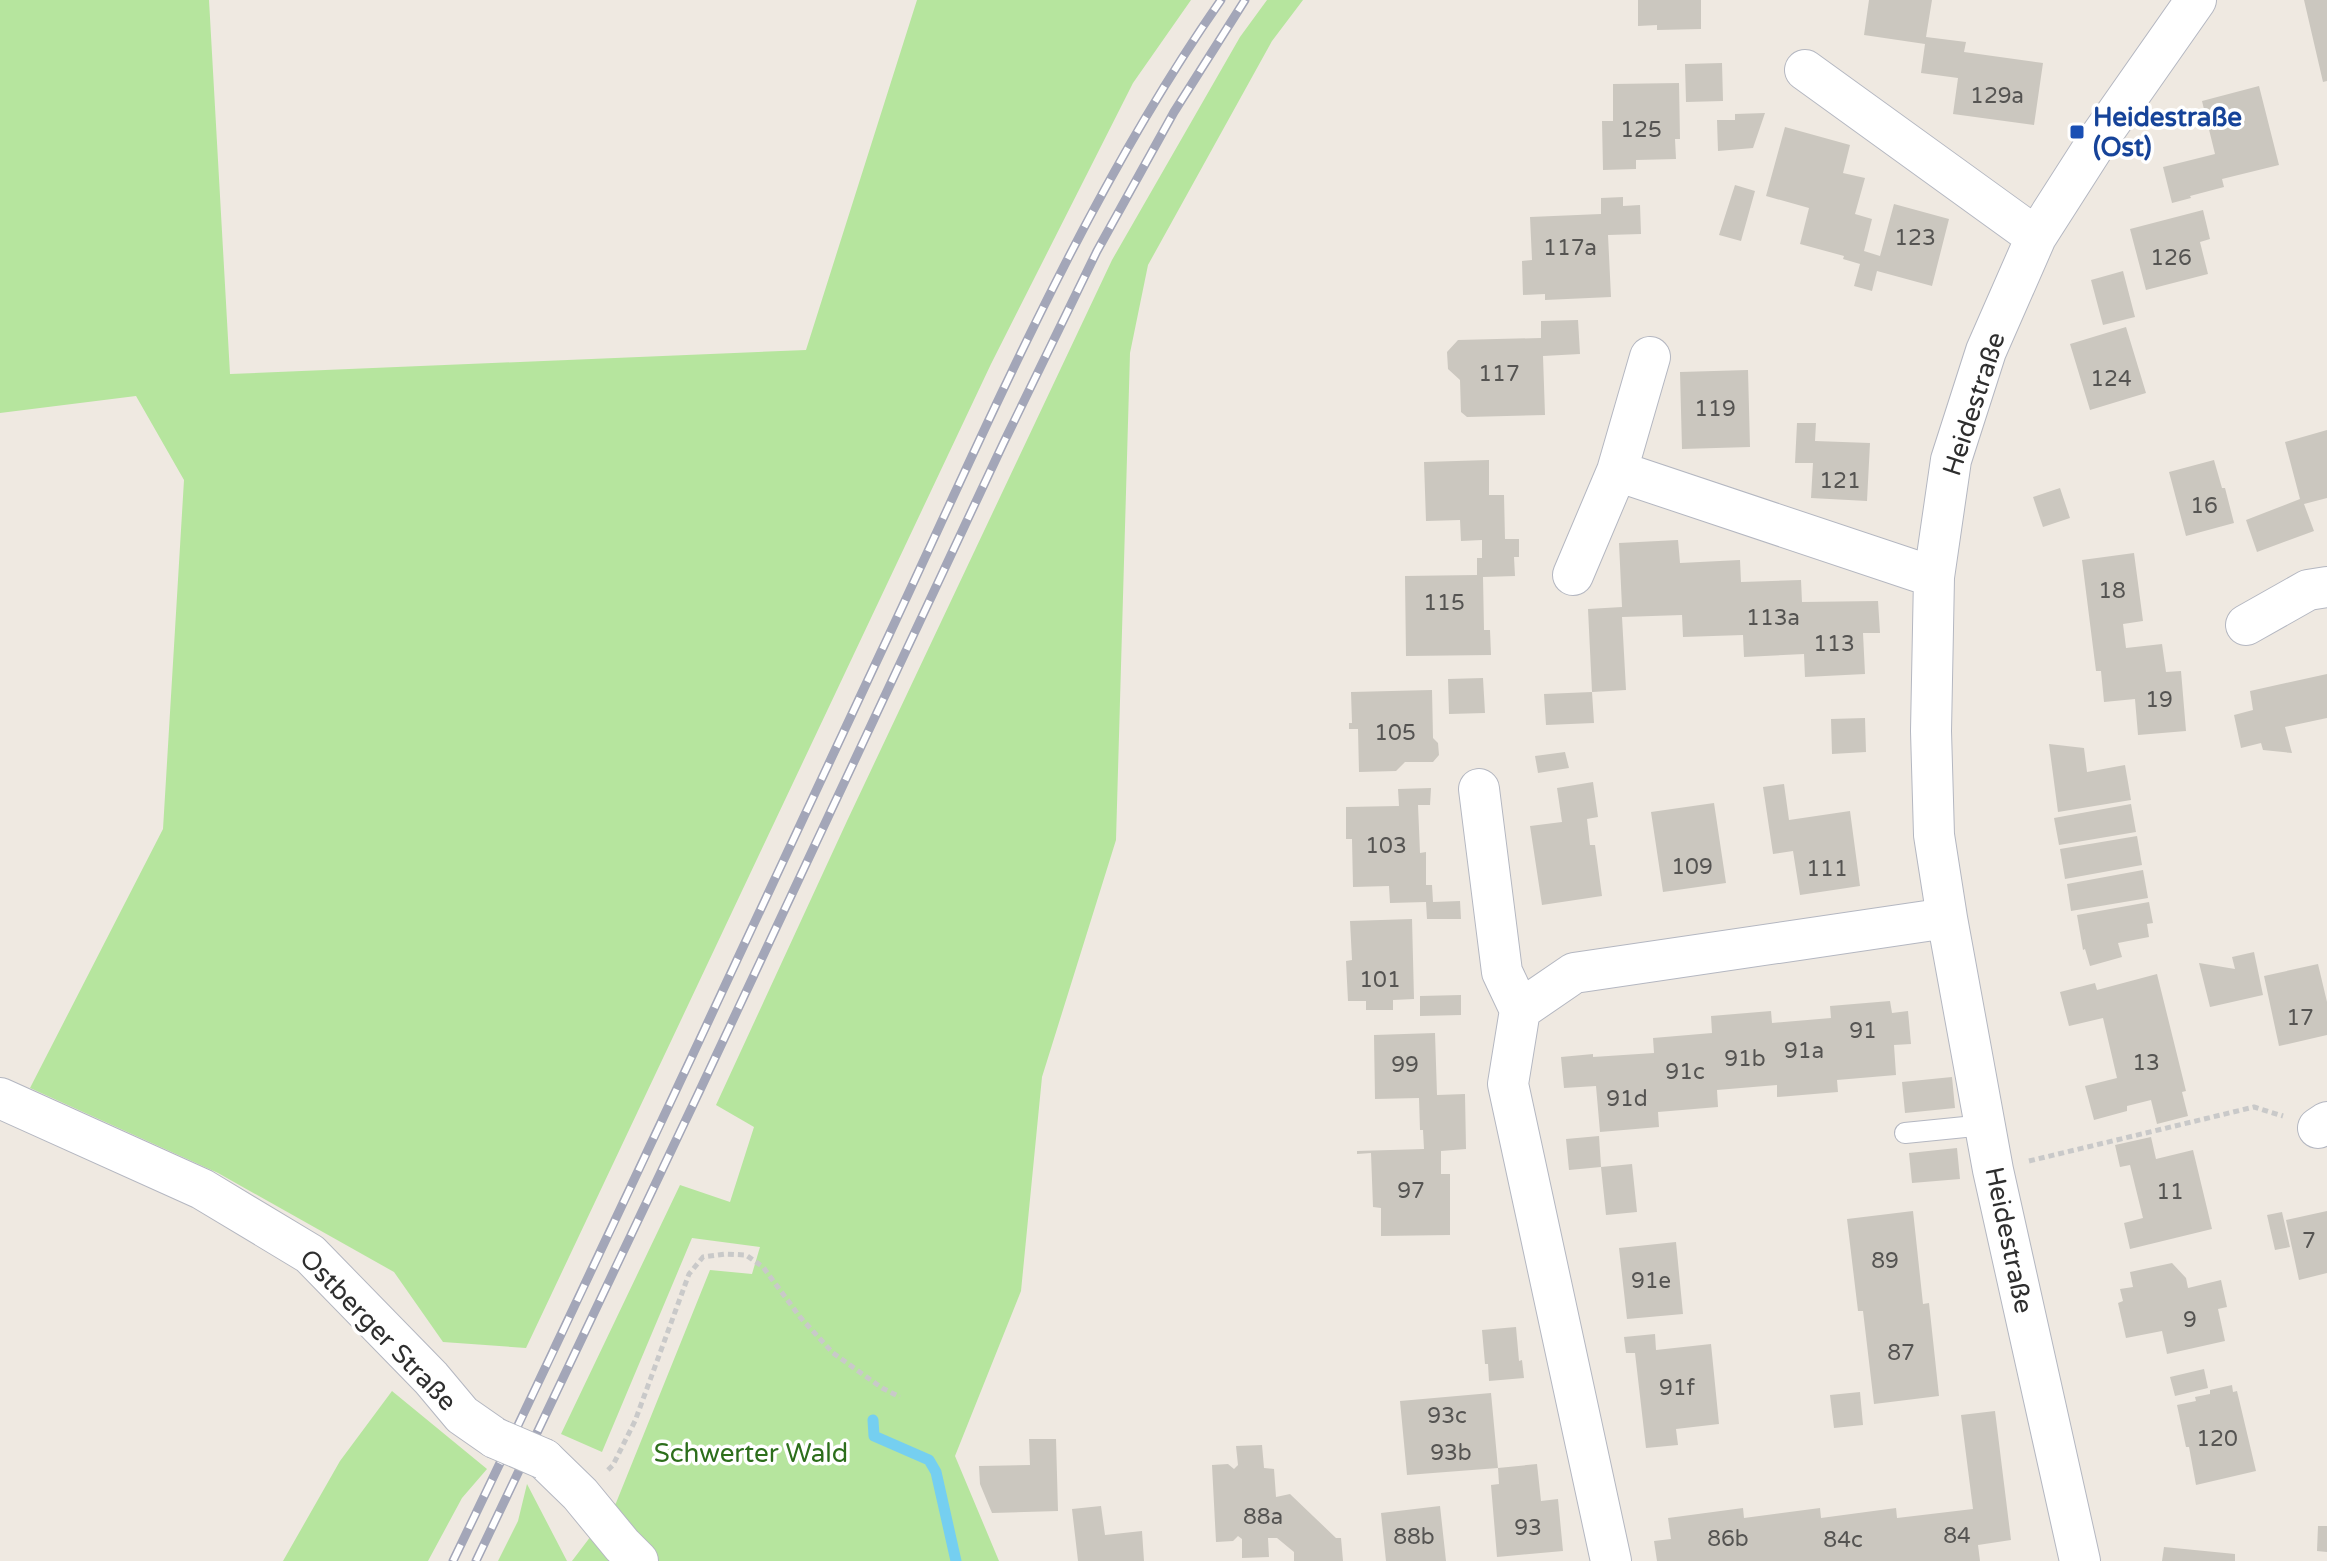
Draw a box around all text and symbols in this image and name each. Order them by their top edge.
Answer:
house number: 129a [1970,83,2024,109]
place label: Heidestraße (Ost) [2093,102,2242,163]
house number: 125 [1620,117,1662,143]
marker: Heidestraße (Ost) [2068,123,2086,141]
house number: 123 [1894,225,1936,251]
house number: 117a [1543,235,1597,261]
house number: 126 [2150,245,2192,271]
street label: Heidestraße [1936,328,2012,480]
house number: 117 [1478,361,1520,387]
house number: 124 [2090,366,2132,392]
house number: 119 [1694,396,1736,422]
house number: 121 [1819,468,1861,494]
house number: 16 [2190,493,2218,519]
house number: 18 [2098,578,2126,604]
house number: 115 [1423,590,1465,616]
house number: 113a [1746,605,1800,631]
house number: 113 [1813,631,1855,657]
house number: 19 [2145,687,2173,713]
house number: 105 [1374,720,1416,746]
house number: 103 [1365,833,1407,859]
house number: 109 [1671,854,1713,880]
house number: 111 [1806,856,1848,882]
house number: 101 [1359,967,1401,993]
house number: 17 [2286,1005,2314,1031]
house number: 91 [1849,1018,1877,1044]
house number: 91a [1784,1038,1824,1064]
house number: 91b [1724,1046,1766,1072]
house number: 13 [2132,1050,2160,1076]
house number: 99 [1391,1052,1419,1078]
house number: 91c [1665,1059,1705,1085]
house number: 91d [1606,1086,1648,1112]
street label: Heidestraße [1978,1164,2040,1316]
house number: 97 [1397,1178,1425,1204]
house number: 11 [2156,1179,2184,1205]
house number: 7 [2302,1228,2316,1254]
street label: Ostberger Straße [293,1243,463,1417]
house number: 89 [1871,1248,1899,1274]
house number: 91e [1631,1268,1671,1294]
house number: 9 [2183,1307,2197,1333]
house number: 87 [1887,1340,1915,1366]
house number: 91f [1659,1375,1696,1401]
house number: 93c [1427,1403,1467,1429]
house number: 120 [2196,1426,2238,1452]
park label: Schwerter Wald [654,1438,848,1469]
house number: 93b [1430,1440,1472,1466]
house number: 88a [1243,1504,1283,1530]
house number: 93 [1514,1515,1542,1541]
house number: 84 [1943,1523,1971,1549]
house number: 88b [1393,1524,1435,1550]
house number: 86b [1707,1526,1749,1552]
house number: 84c [1823,1527,1863,1553]

